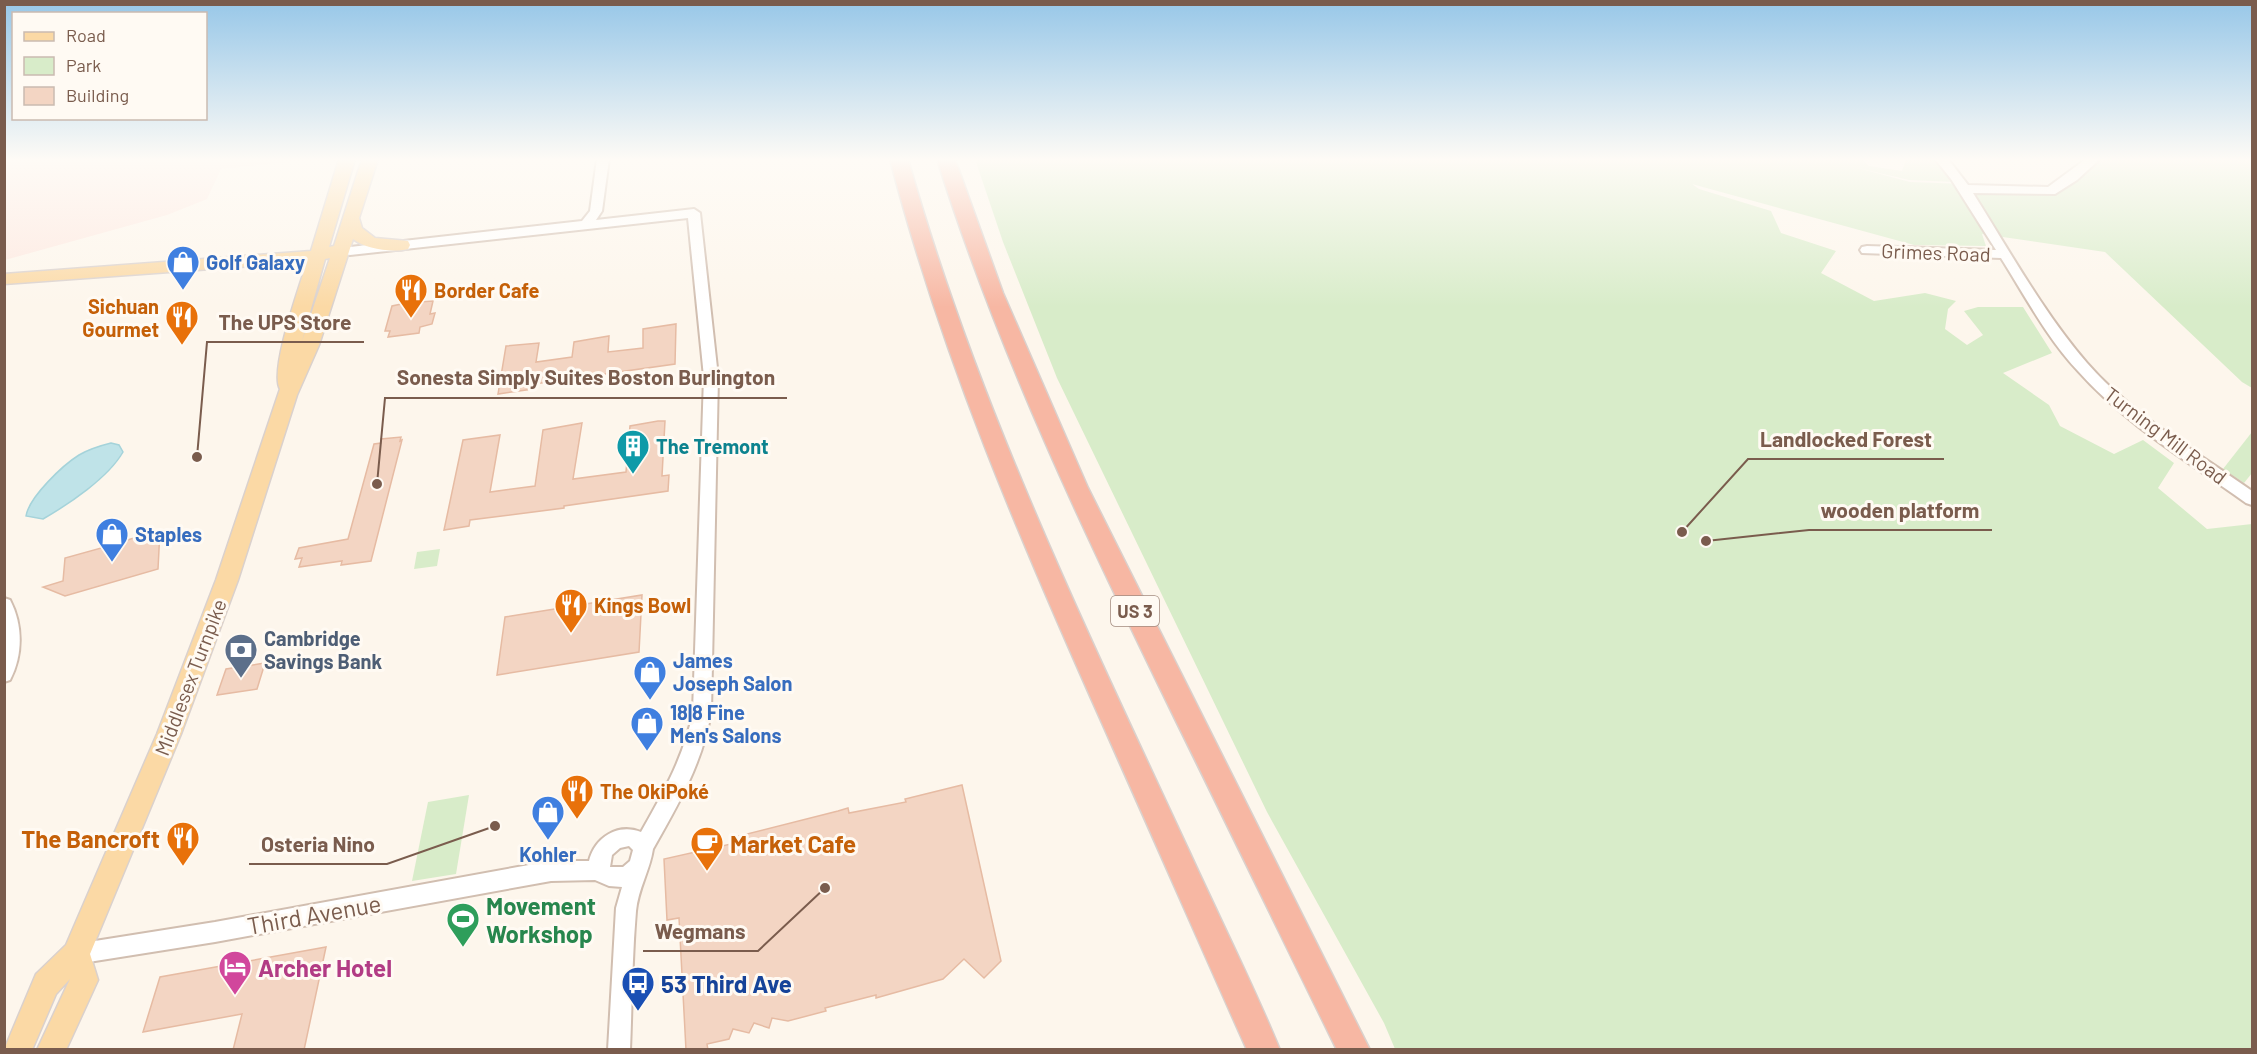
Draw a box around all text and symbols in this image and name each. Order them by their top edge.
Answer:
legend [12,12,207,120]
text: Road [66,24,106,46]
text: Park [66,54,101,76]
text: Building [66,84,129,106]
street label: Grimes Road [1881,238,1991,266]
shop icon: Golf Galaxy [165,244,201,291]
place label: Golf Galaxy [206,250,305,274]
restaurant icon: Border Cafe [393,272,429,319]
place label: Border Cafe [434,278,539,302]
place label: Sichuan Gourmet [82,294,159,341]
restaurant icon: Sichuan Gourmet [164,299,200,346]
callout: The UPS Store [207,303,364,342]
text: The UPS Store [218,309,352,334]
callout: Sonesta Simply Suites Boston Burlington [385,359,787,398]
text: Sonesta Simply Suites Boston Burlington [397,364,775,389]
street label: Turning Mill Road [2100,381,2232,489]
callout: Landlocked Forest [1748,420,1944,459]
text: Landlocked Forest [1760,426,1932,451]
building icon: The Tremont [615,428,651,475]
place label: The Tremont [656,434,769,458]
callout: wooden platform [1809,491,1992,530]
text: wooden platform [1821,497,1979,522]
shop icon: Staples [94,516,130,563]
place label: Staples [135,522,202,546]
restaurant icon: Kings Bowl [553,587,589,634]
place label: Kings Bowl [594,593,691,617]
street label: Middlesex Turnpike [149,595,231,759]
road number: US 3 [1111,596,1159,626]
place label: Cambridge Savings Bank [264,626,382,673]
bank icon: Cambridge Savings Bank [223,632,259,679]
place label: James Joseph Salon [673,648,792,695]
shop icon: James Joseph Salon [632,654,668,701]
place label: 18|8 Fine Men's Salons [670,700,782,747]
shop icon: 18|8 Fine Men's Salons [629,705,665,752]
restaurant icon: The OkiPoké [559,773,595,820]
place label: The OkiPoké [600,779,709,803]
shop icon: Kohler [530,794,566,841]
restaurant icon: The Bancroft [165,820,201,867]
place label: The Bancroft [21,824,160,853]
callout: Osteria Nino [249,825,387,864]
cafe icon: Market Cafe [689,825,725,872]
place label: Market Cafe [730,829,856,858]
text: Osteria Nino [261,831,375,856]
place label: Kohler [519,842,577,866]
street label: Third Avenue [245,888,383,940]
place label: Movement Workshop [486,891,596,948]
sports icon: Movement Workshop [445,901,481,948]
callout: Wegmans [643,912,758,951]
text: Wegmans [655,918,745,943]
hotel icon: Archer Hotel [217,949,253,996]
place label: Archer Hotel [258,953,392,982]
bus stop icon: 53 Third Ave [620,965,656,1012]
place label: 53 Third Ave [661,969,792,998]

